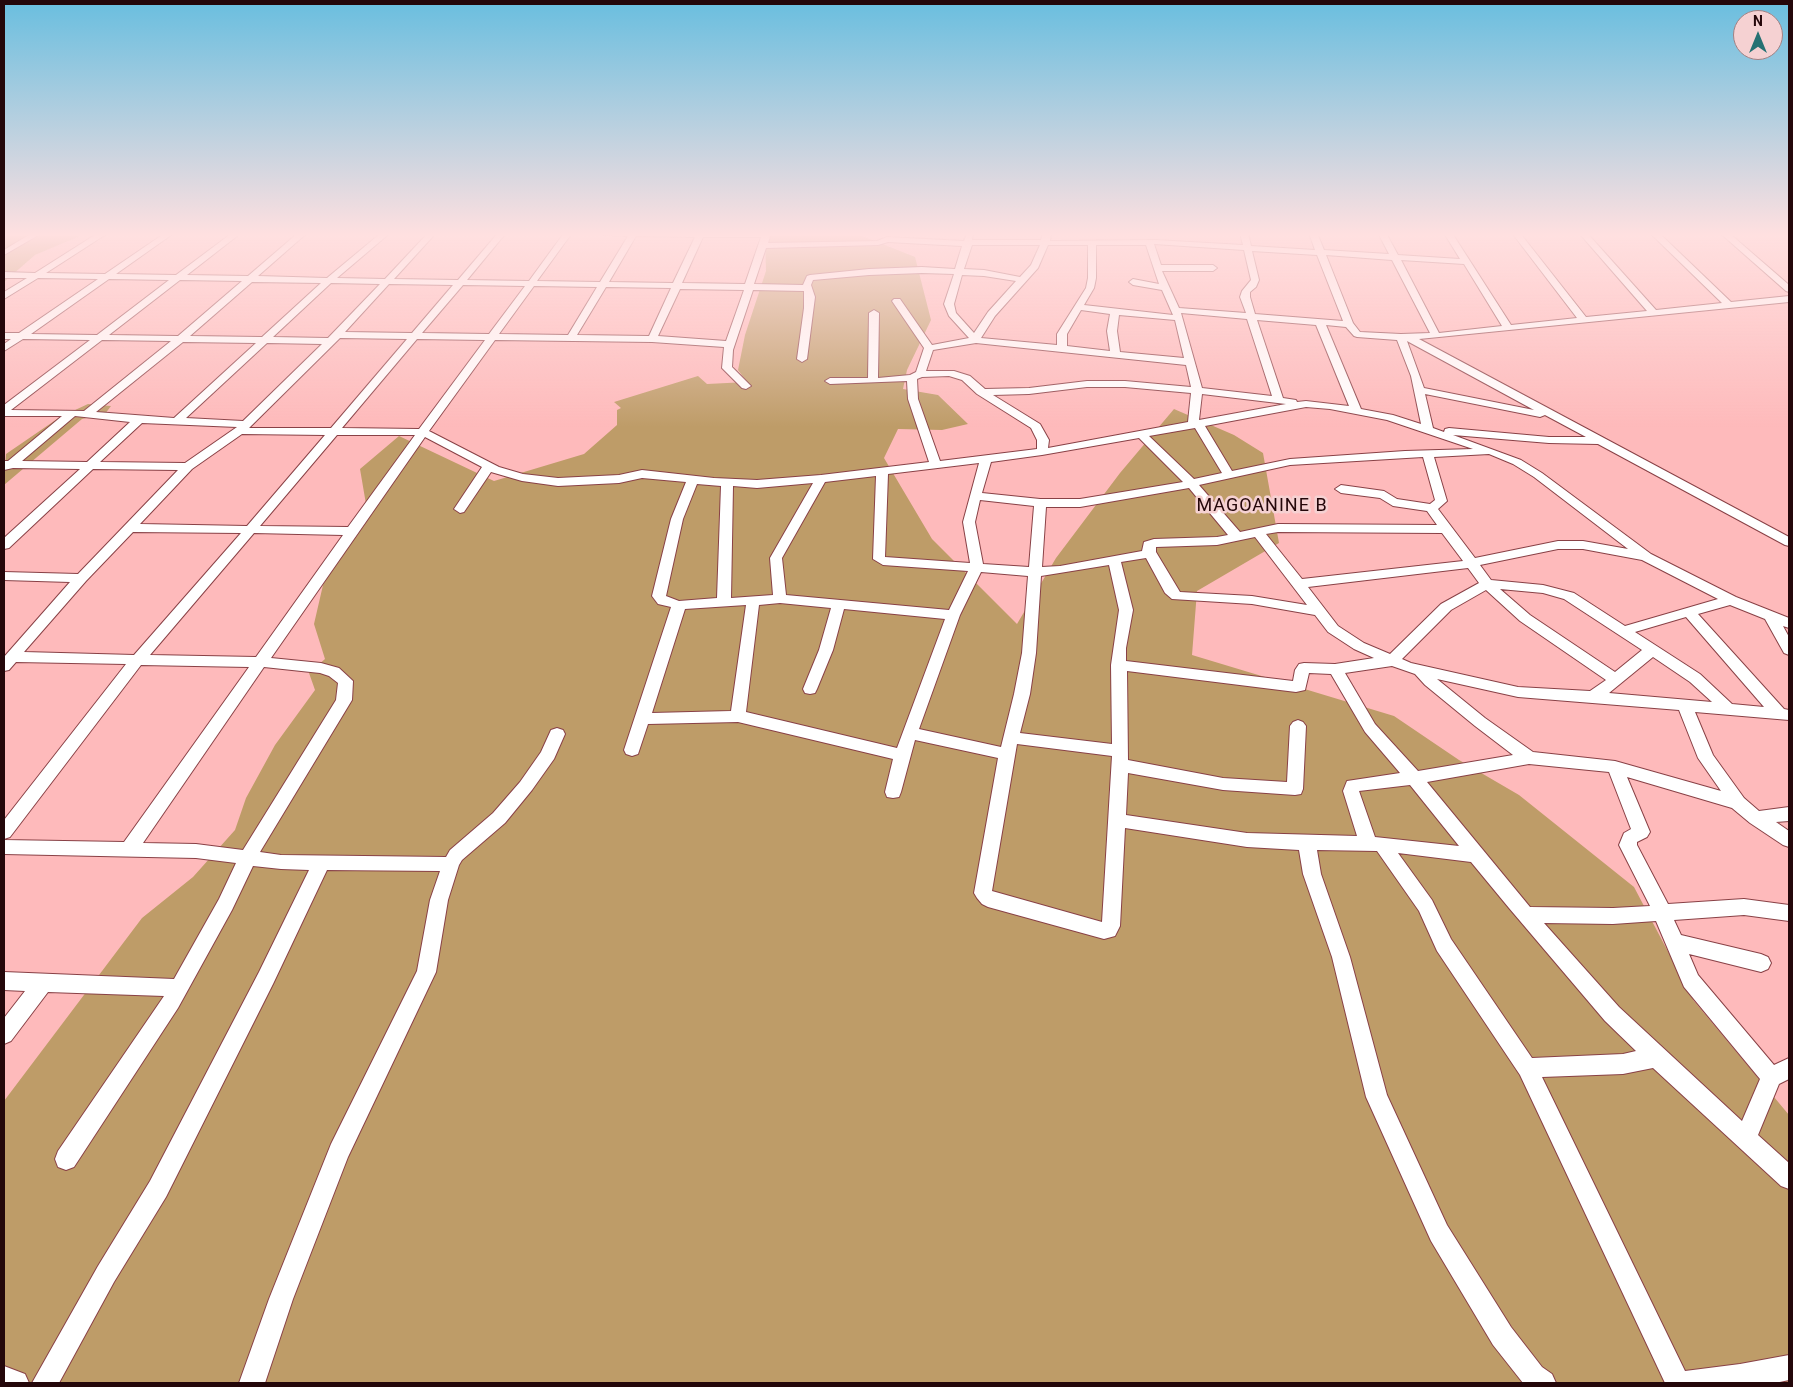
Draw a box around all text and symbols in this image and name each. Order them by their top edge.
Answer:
north arrow [1733,10,1783,60]
text: N [1753,13,1763,29]
district label: MAGOANINE B [1195,495,1329,517]

